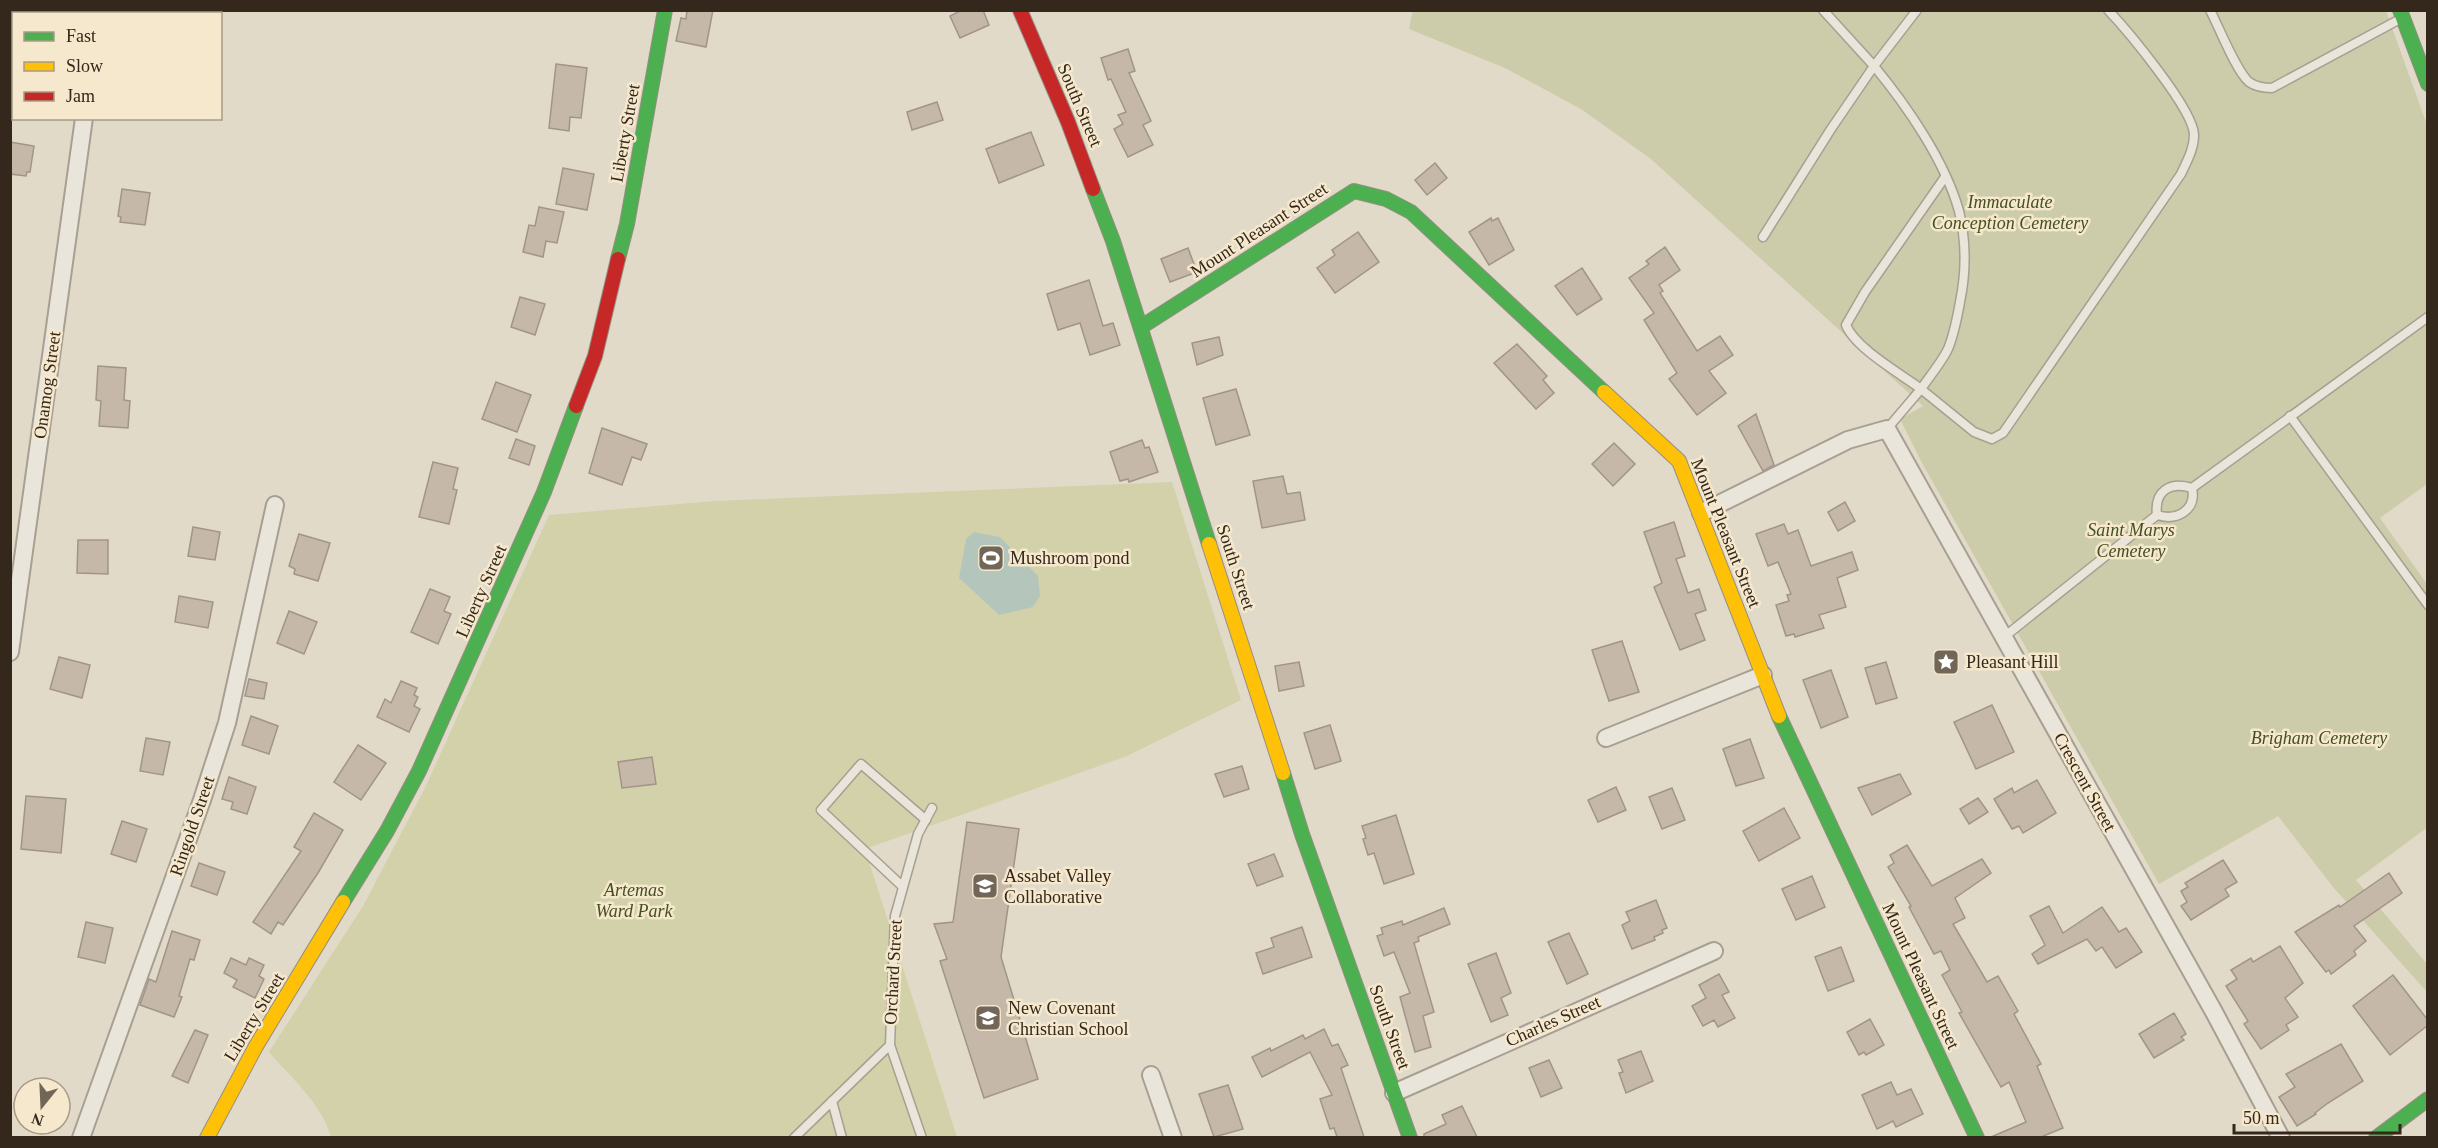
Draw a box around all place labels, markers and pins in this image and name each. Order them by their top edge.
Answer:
sports icon: Mushroom pond [976,543,1006,573]
place label: Mushroom pond [1010,548,1130,568]
place icon: Pleasant Hill [1931,647,1961,677]
place label: Pleasant Hill [1966,652,2059,672]
place label: Assabet Valley Collaborative [1004,866,1111,907]
school or university icon: Assabet Valley Collaborative [970,871,1000,901]
place label: New Covenant Christian School [1008,998,1129,1039]
school or university icon: New Covenant Christian School [973,1003,1003,1033]

